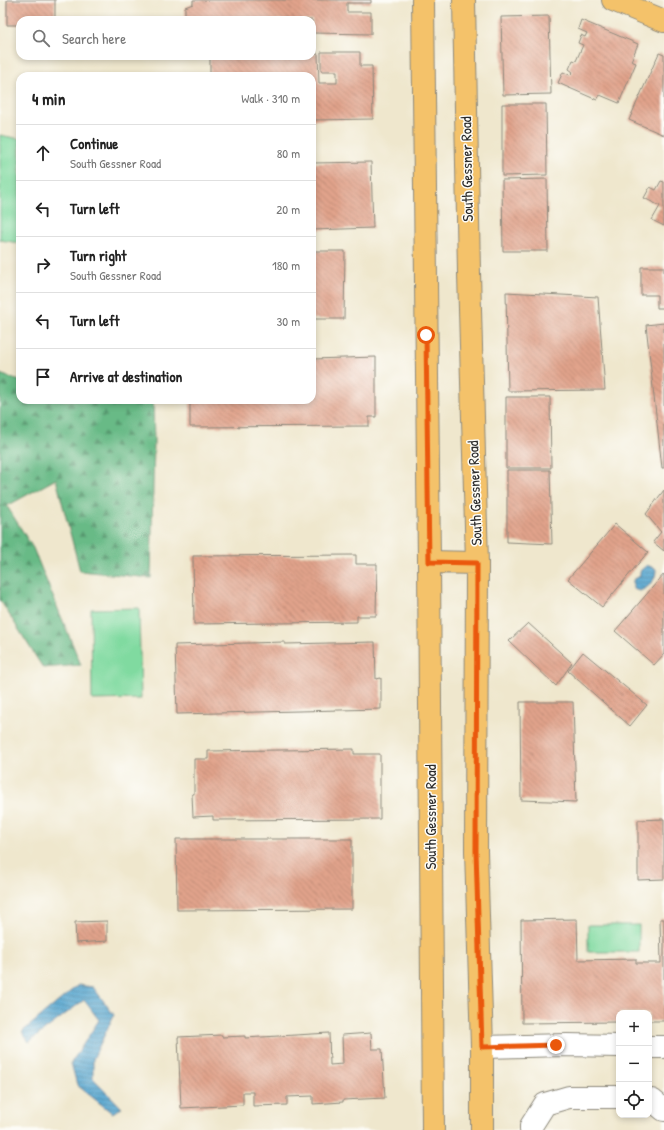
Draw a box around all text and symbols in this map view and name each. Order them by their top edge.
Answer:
search box [16,16,316,60]
icon: search [30,27,52,49]
text: Search here [62,28,126,49]
text: 4 min [32,87,65,110]
text: Walk · 310 m [241,89,300,107]
street label: South Gessner Road [455,116,478,222]
text: Continue [70,133,118,154]
icon: ahead [32,142,54,164]
text: 80 m [277,144,300,162]
text: South Gessner Road [70,154,161,172]
icon: left [32,198,54,220]
text: Turn left [70,198,120,219]
text: 20 m [276,200,300,218]
text: Turn right [70,245,126,266]
icon: right [32,254,54,276]
text: 180 m [272,256,300,274]
text: South Gessner Road [70,266,161,284]
icon: left [32,310,54,332]
text: Turn left [70,310,120,331]
text: 30 m [277,312,300,330]
route start [417,326,435,344]
icon: arrive [32,366,54,388]
text: Arrive at destination [70,366,182,387]
street label: South Gessner Road [462,440,487,546]
street label: South Gessner Road [420,764,441,870]
map controls [616,1010,652,1118]
button: + [616,1010,652,1046]
route end [547,1036,565,1054]
button: − [616,1046,652,1082]
button: locate [616,1082,652,1118]

